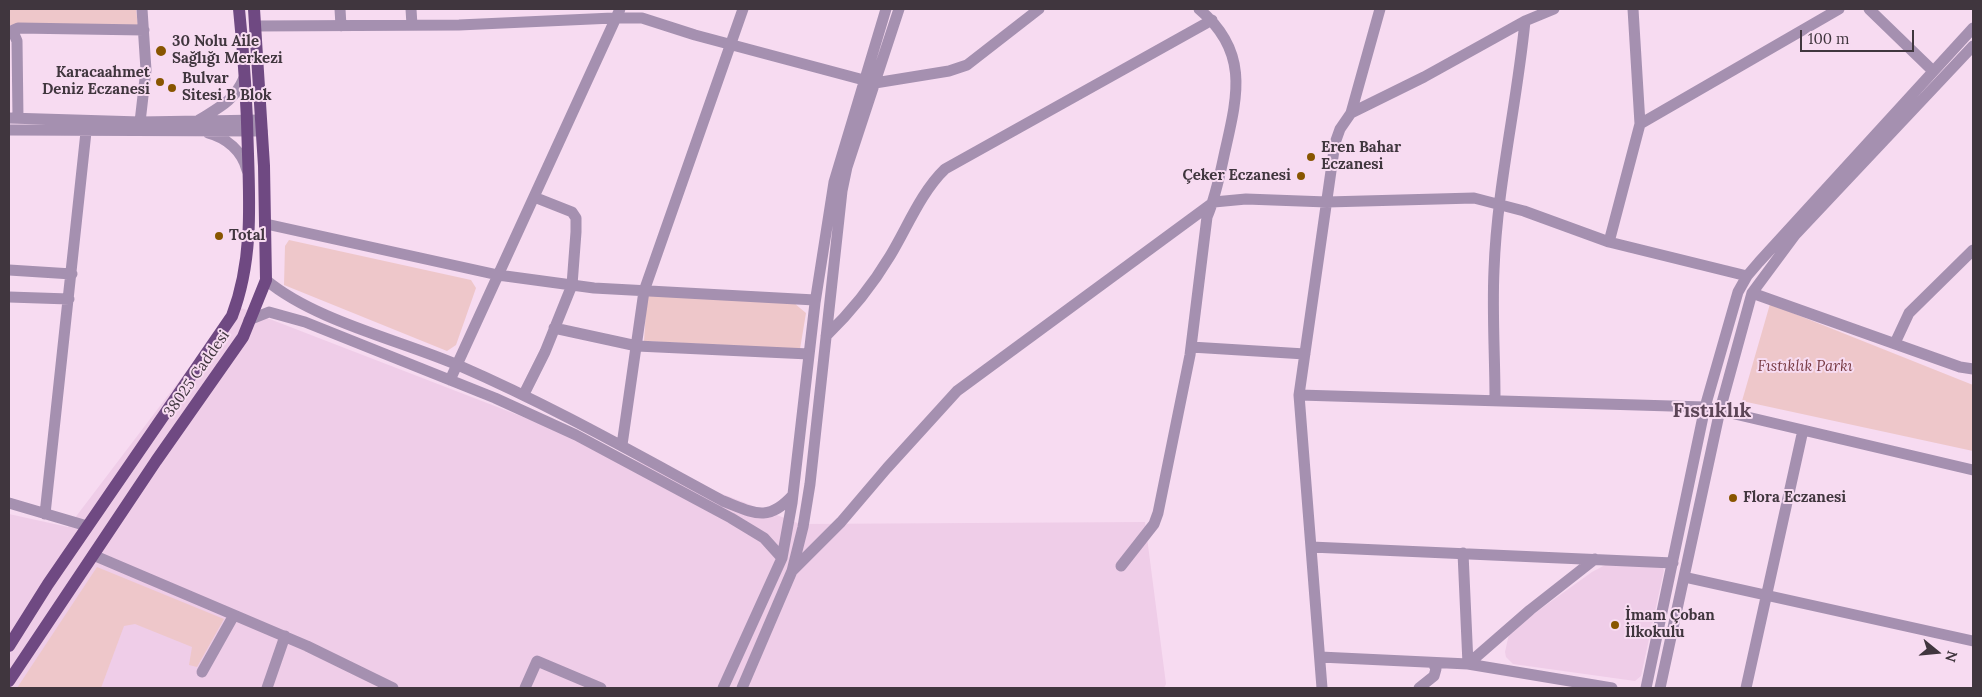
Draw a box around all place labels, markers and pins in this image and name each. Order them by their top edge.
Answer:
place label: 30 Nolu Aile Sağlığı Merkezi [172,33,283,68]
marker: 30 Nolu Aile Sağlığı Merkezi [154,44,168,58]
place label: Karacaahmet Deniz Eczanesi [42,64,150,99]
place label: Bulvar Sitesi B Blok [182,70,272,105]
marker: Karacaahmet Deniz Eczanesi [154,76,166,88]
marker: Bulvar Sitesi B Blok [166,82,178,94]
place label: Eren Bahar Eczanesi [1321,139,1401,174]
marker: Eren Bahar Eczanesi [1305,151,1317,163]
place label: Çeker Eczanesi [1182,167,1291,185]
marker: Çeker Eczanesi [1295,170,1307,182]
place label: Total [229,227,265,245]
marker: Total [213,230,225,242]
place label: Flora Eczanesi [1743,489,1846,507]
marker: Flora Eczanesi [1727,492,1739,504]
place label: İmam Çoban İlkokulu [1625,607,1715,642]
marker: İmam Çoban İlkokulu [1609,619,1621,631]

